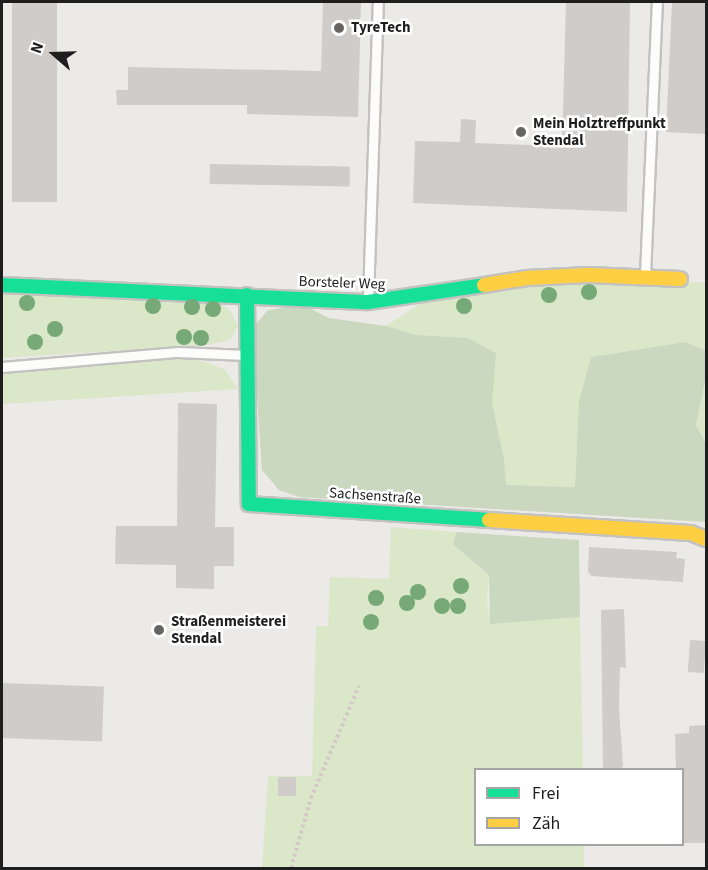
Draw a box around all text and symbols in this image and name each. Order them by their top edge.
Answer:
place label: TyreTech [351,19,411,37]
marker: TyreTech [332,21,346,35]
north arrow [24,24,84,84]
text: N [25,39,49,57]
place label: Mein Holztreffpunkt Stendal [533,114,666,149]
marker: Mein Holztreffpunkt Stendal [514,125,528,139]
street label: Borsteler Weg [298,272,386,294]
street label: Sachsenstraße [328,484,422,508]
place label: Straßenmeisterei Stendal [171,612,286,647]
marker: Straßenmeisterei Stendal [152,623,166,637]
legend [474,768,684,846]
text: Frei [532,781,560,806]
text: Zäh [532,811,560,836]

